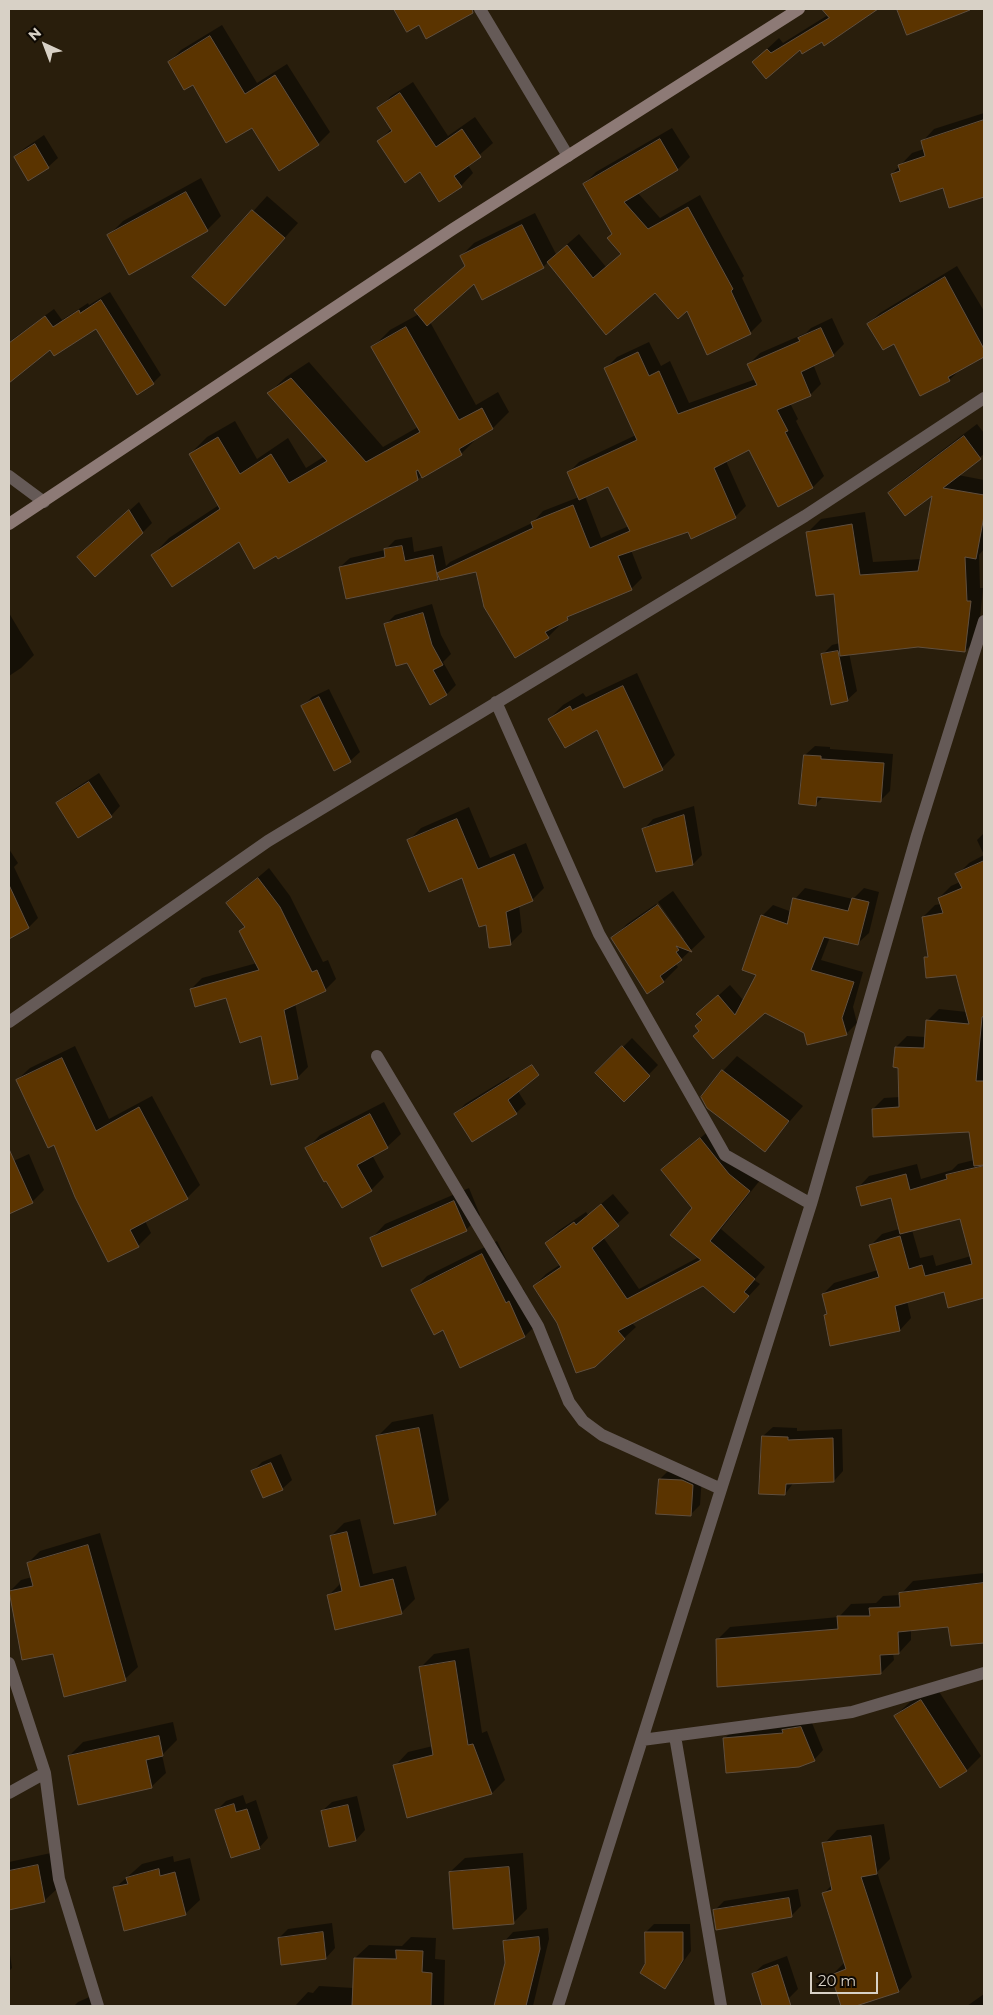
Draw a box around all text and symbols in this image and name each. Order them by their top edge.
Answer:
north arrow [20,20,70,70]
text: N [24,24,45,44]
scale bar [813,1962,880,1994]
text: 20 m [818,1971,856,1990]

